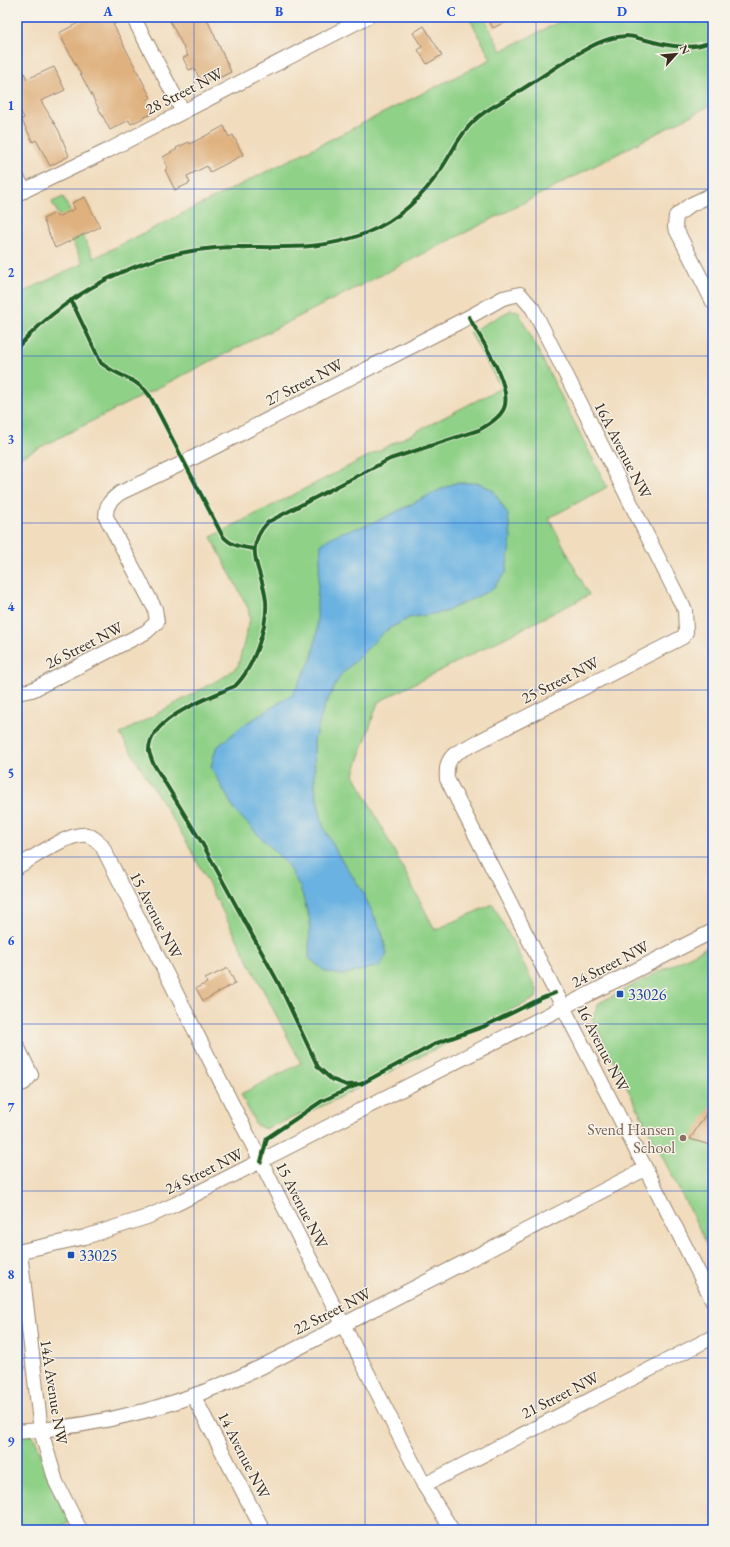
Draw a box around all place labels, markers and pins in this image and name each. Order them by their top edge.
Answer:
place label: 33026 [628,984,667,1005]
marker: 33026 [615,989,625,999]
place label: Svend Hansen School [587,1119,676,1158]
marker: Svend Hansen School [678,1133,688,1143]
place label: 33025 [79,1245,117,1266]
marker: 33025 [66,1250,76,1260]

